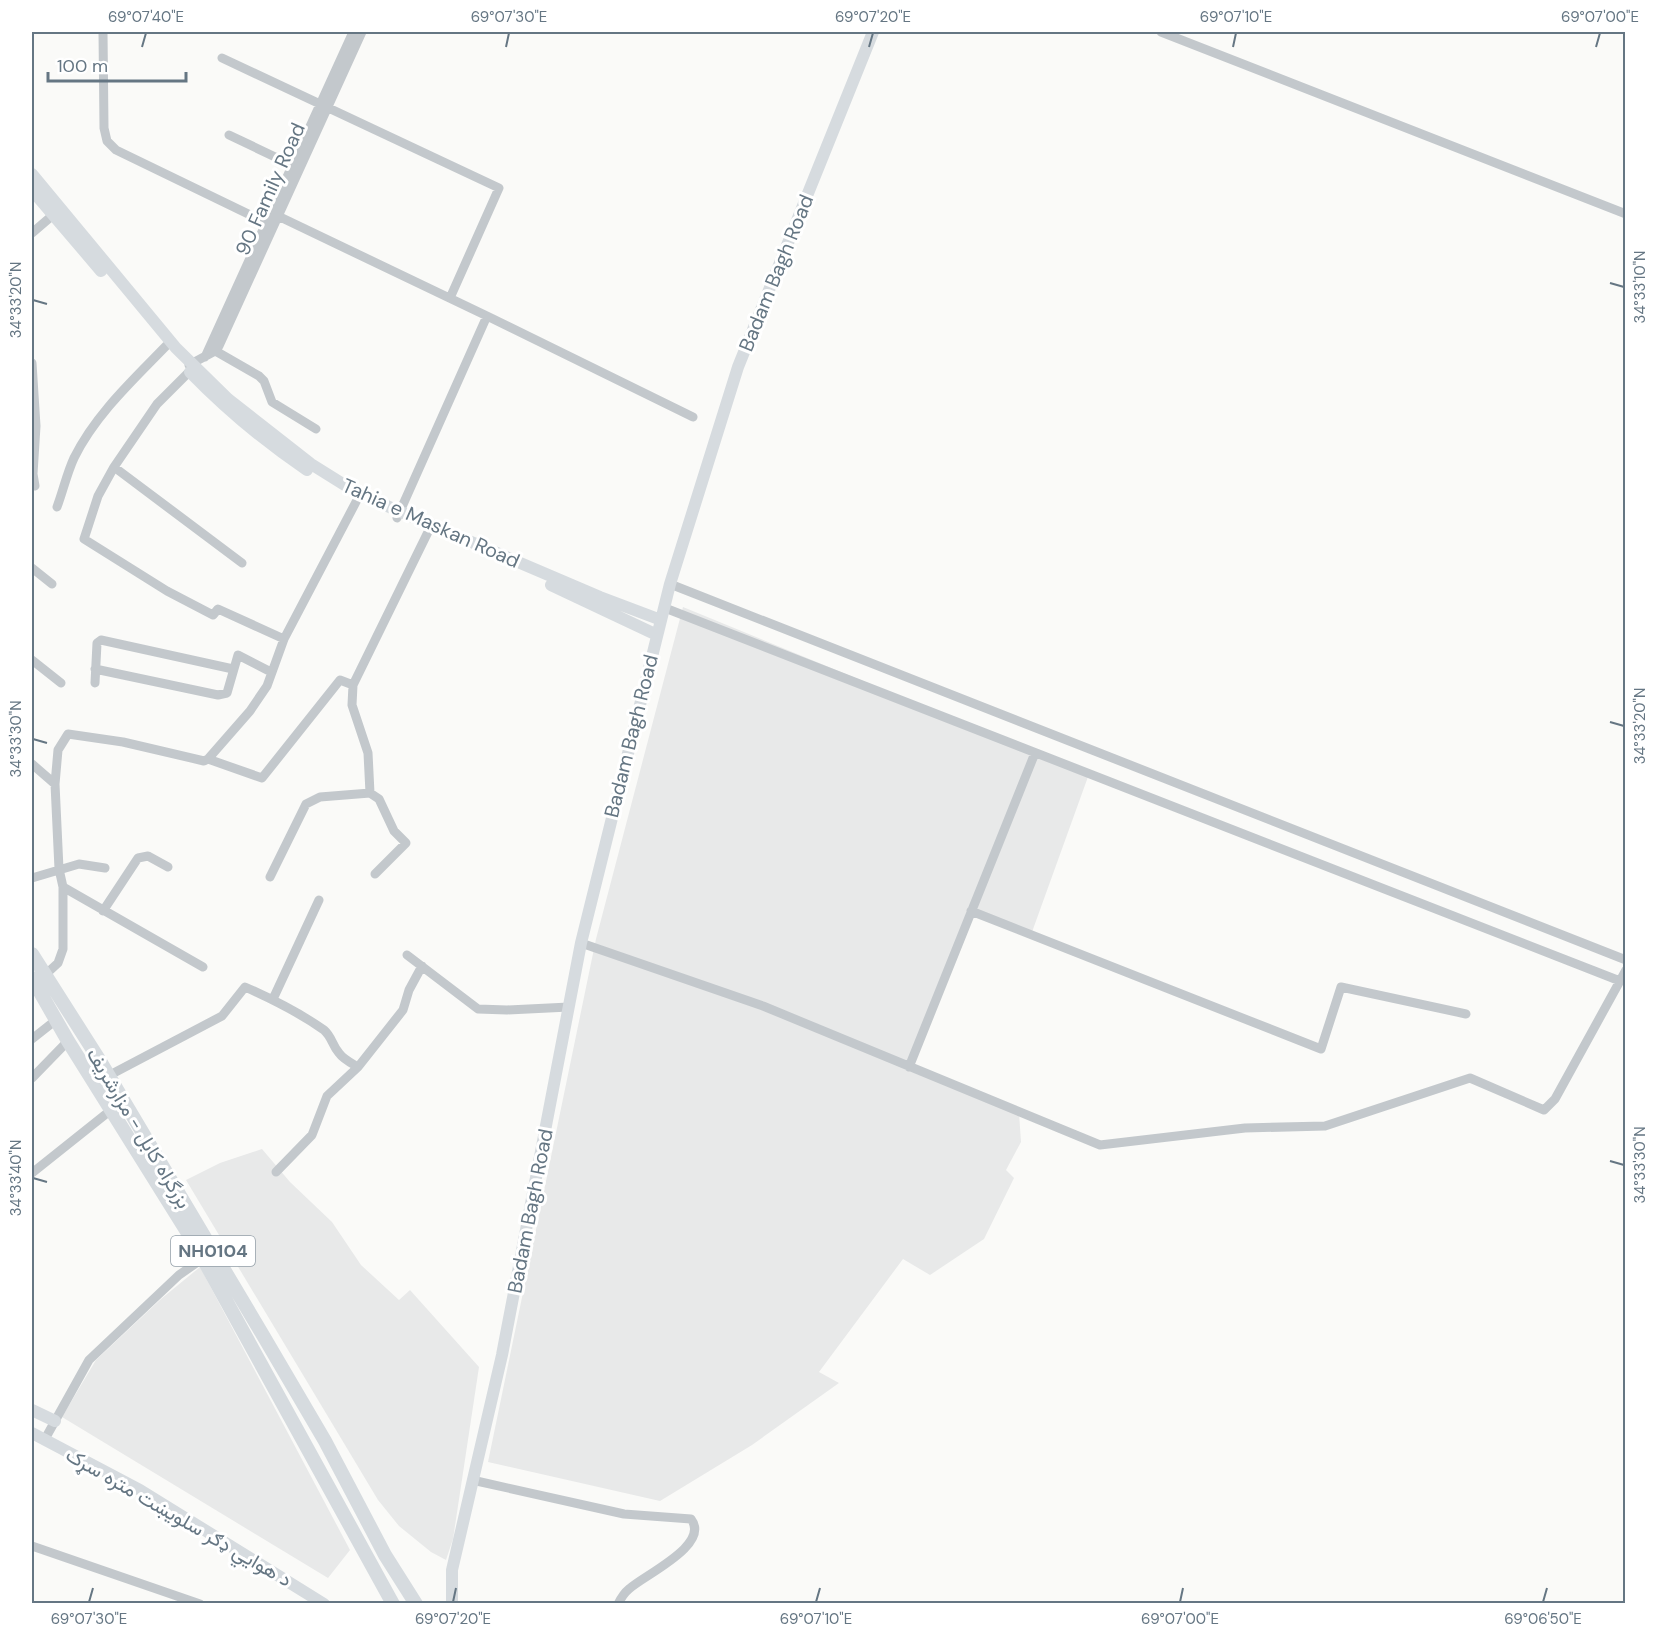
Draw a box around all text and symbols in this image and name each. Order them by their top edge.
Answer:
text: 69°07'40"E [108,7,184,27]
text: 69°07'30"E [471,7,547,27]
text: 69°07'20"E [835,7,911,27]
text: 69°07'10"E [1200,7,1272,27]
text: 69°07'00"E [1561,7,1639,27]
scale bar [48,45,186,83]
text: 100 m [57,54,108,78]
street label: 90 Family Road [229,119,311,259]
street label: Badam Bagh Road [733,191,819,355]
text: 34°33'10"N [1630,251,1650,323]
text: 34°33'20"N [6,262,26,338]
street label: Tahia e Maskan Road [338,472,524,574]
street label: Badam Bagh Road [598,652,664,820]
text: 34°33'20"N [1630,688,1650,764]
text: 34°33'30"N [6,700,26,778]
street label: بزرگراه کابل - مزارشریف [81,1043,197,1213]
text: 34°33'30"N [1630,1126,1650,1204]
street label: Badam Bagh Road [501,1127,559,1295]
text: 34°33'40"N [6,1140,26,1216]
road number: NH0104 [171,1236,255,1266]
street label: د هوايي ډګر سلویښت متره سړک [59,1442,297,1596]
text: 69°07'30"E [51,1609,127,1629]
text: 69°07'20"E [415,1609,491,1629]
text: 69°07'10"E [780,1609,852,1629]
text: 69°07'00"E [1141,1609,1219,1629]
text: 69°06'50"E [1504,1609,1582,1629]

